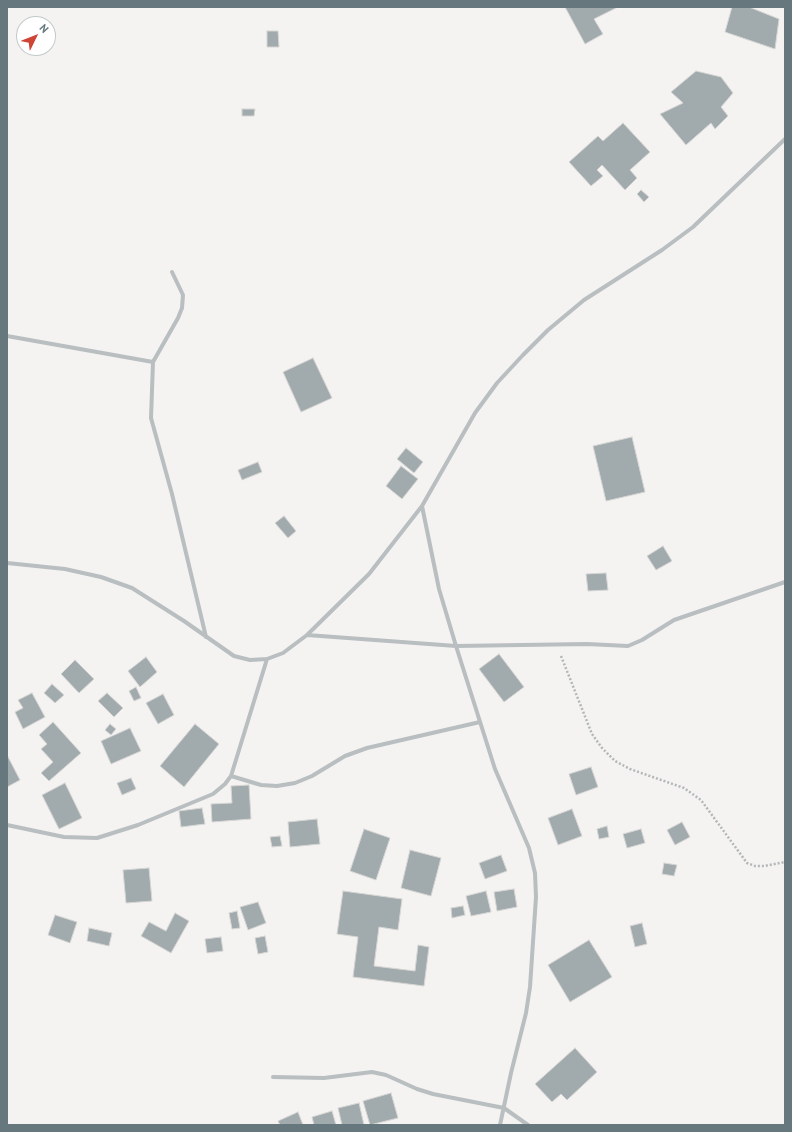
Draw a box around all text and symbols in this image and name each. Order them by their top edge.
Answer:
north arrow [16,16,56,56]
text: N [36,21,52,36]

